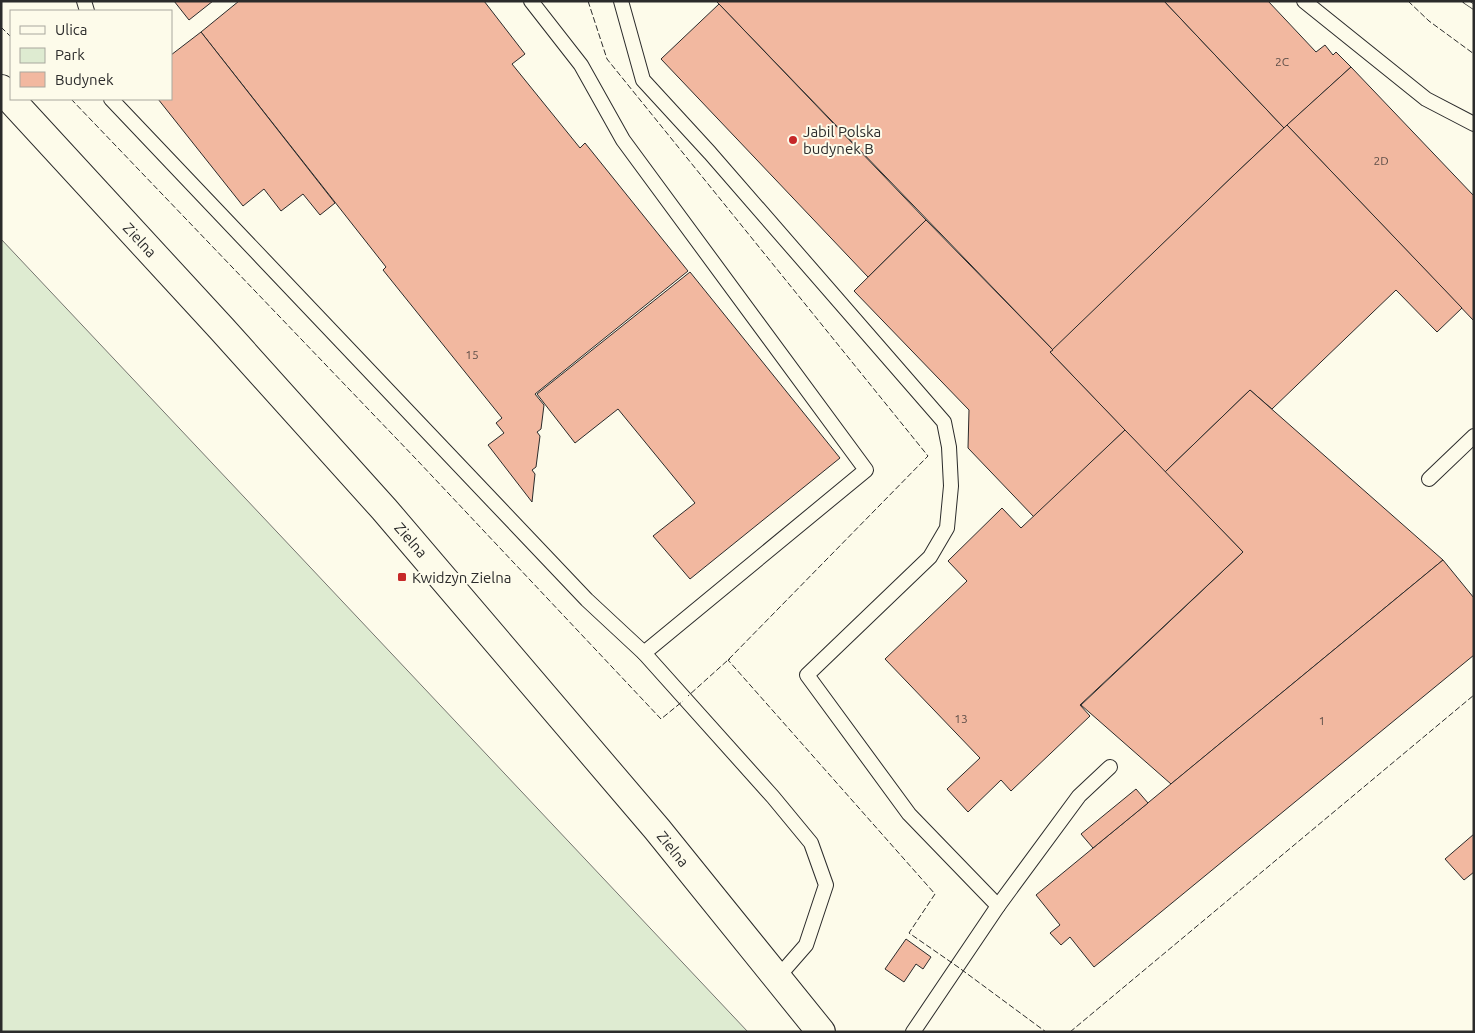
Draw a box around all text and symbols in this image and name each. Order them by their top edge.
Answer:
legend [10,10,172,100]
text: Ulica [55,21,87,38]
text: Park [55,46,85,63]
house number: 2C [1275,55,1290,68]
text: Budynek [55,71,114,88]
place label: Jabil Polska budynek B [803,123,881,157]
marker: Jabil Polska budynek B [787,134,799,146]
house number: 2D [1373,154,1389,167]
street label: Zielna [120,219,160,261]
house number: 15 [465,348,479,361]
street label: Zielna [391,519,431,561]
place label: Kwidzyn Zielna [412,569,512,586]
marker: Kwidzyn Zielna [396,571,408,583]
house number: 13 [954,712,968,725]
house number: 1 [1319,714,1325,727]
street label: Zielna [654,828,692,870]

